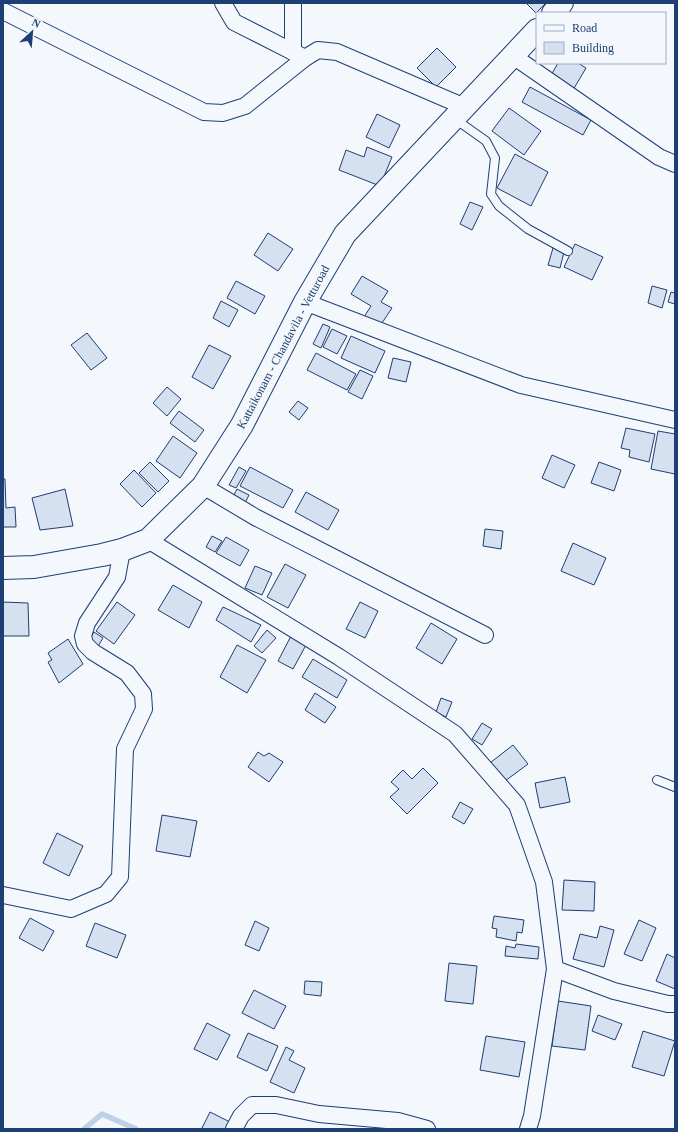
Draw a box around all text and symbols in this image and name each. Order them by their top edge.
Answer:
north arrow [12,12,52,52]
legend [536,12,666,64]
text: N [30,16,43,30]
text: Road [572,21,597,35]
text: Building [572,41,614,55]
street label: Kattaikonam - Chandavila - Vetturoad [234,263,332,431]

